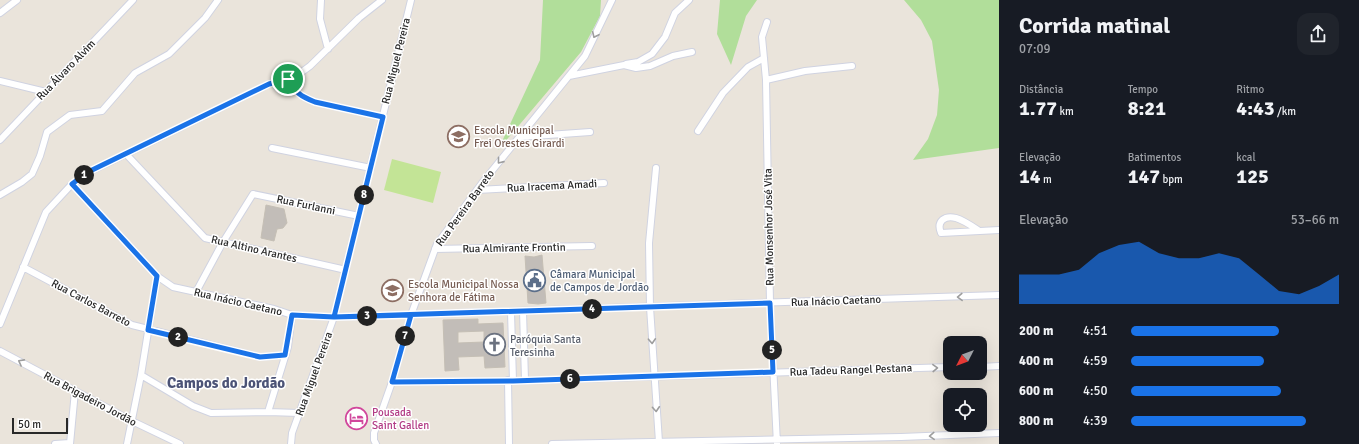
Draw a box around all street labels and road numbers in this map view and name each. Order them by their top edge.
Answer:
street label: Rua Miguel Pereira [379,16,413,106]
street label: Rua Álvaro Alvim [33,36,98,103]
street label: Rua Pereira Barreto [433,167,497,249]
street label: Rua Monsenhor José Vita [761,168,777,286]
street label: Rua Iracema Amadi [507,177,597,195]
street label: Rua Furlanni [275,192,337,218]
street label: Rua Altino Arantes [210,233,298,265]
street label: Rua Almirante Frontin [462,241,566,255]
street label: Rua Carlos Barreto [49,277,133,329]
street label: Rua Inácio Caetano [193,286,284,319]
street label: Rua Inácio Caetano [791,293,882,309]
street label: Rua Miguel Pereira [293,330,335,418]
street label: Rua Tadeu Rangel Pestana [789,361,913,379]
street label: Rua Brigadeiro Jordão [41,369,139,429]

